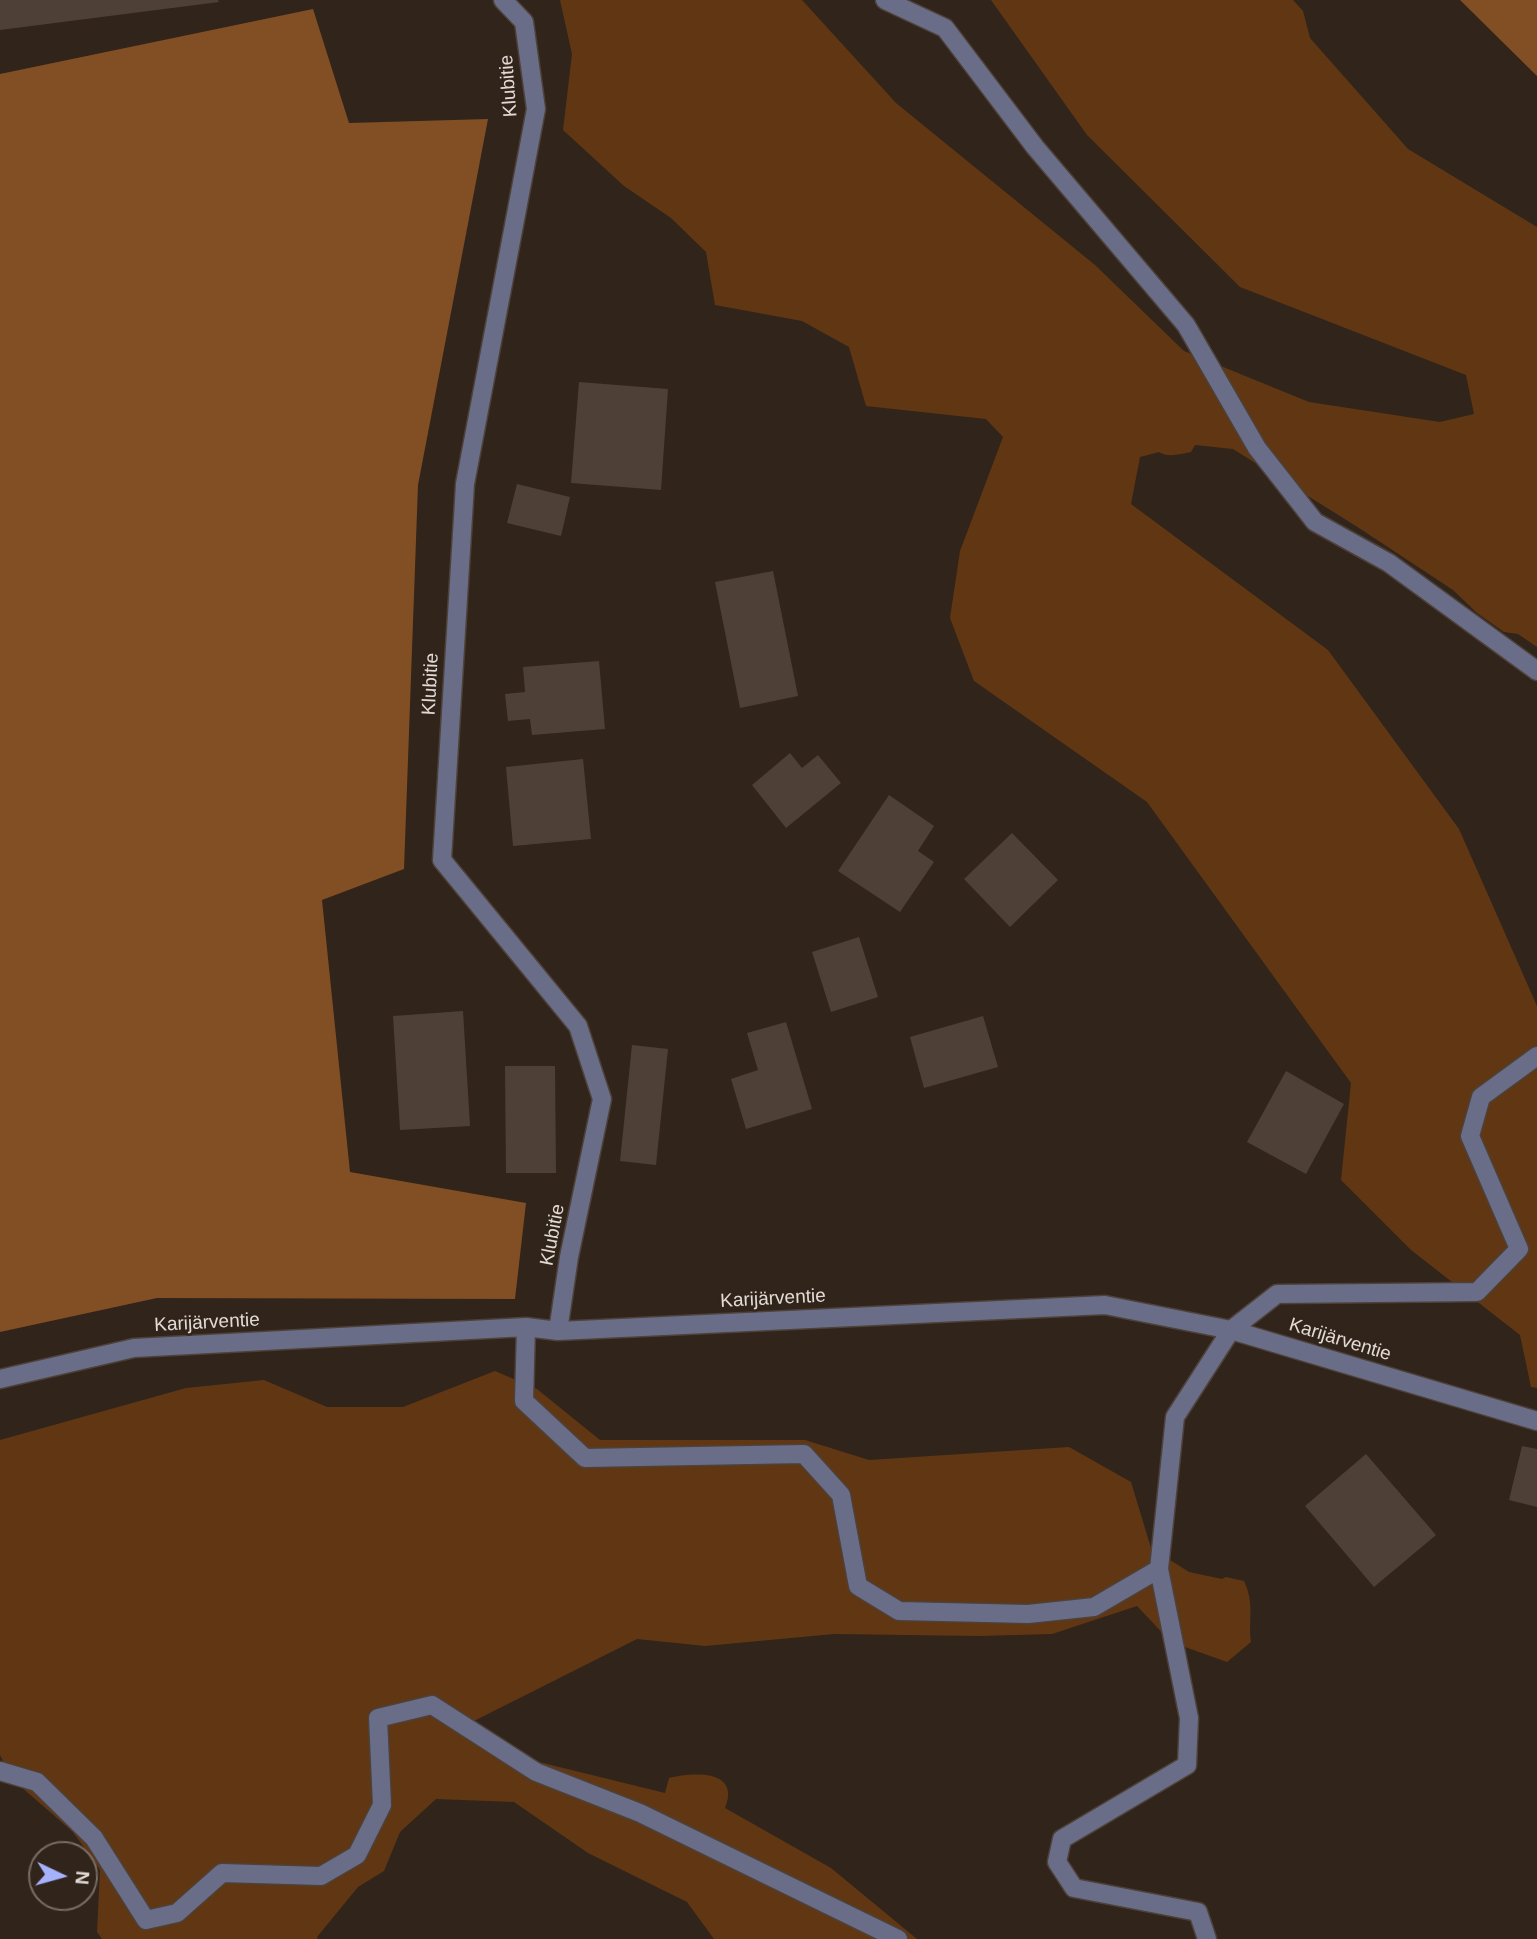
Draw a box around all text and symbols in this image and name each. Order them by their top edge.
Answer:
street label: Klubitie [495,54,523,118]
street label: Klubitie [418,652,444,716]
street label: Klubitie [536,1202,570,1268]
street label: Karijärventie [720,1285,826,1313]
street label: Karijärventie [154,1309,260,1337]
street label: Karijärventie [1286,1314,1394,1366]
north arrow [28,1841,98,1911]
text: N [71,1870,93,1885]

